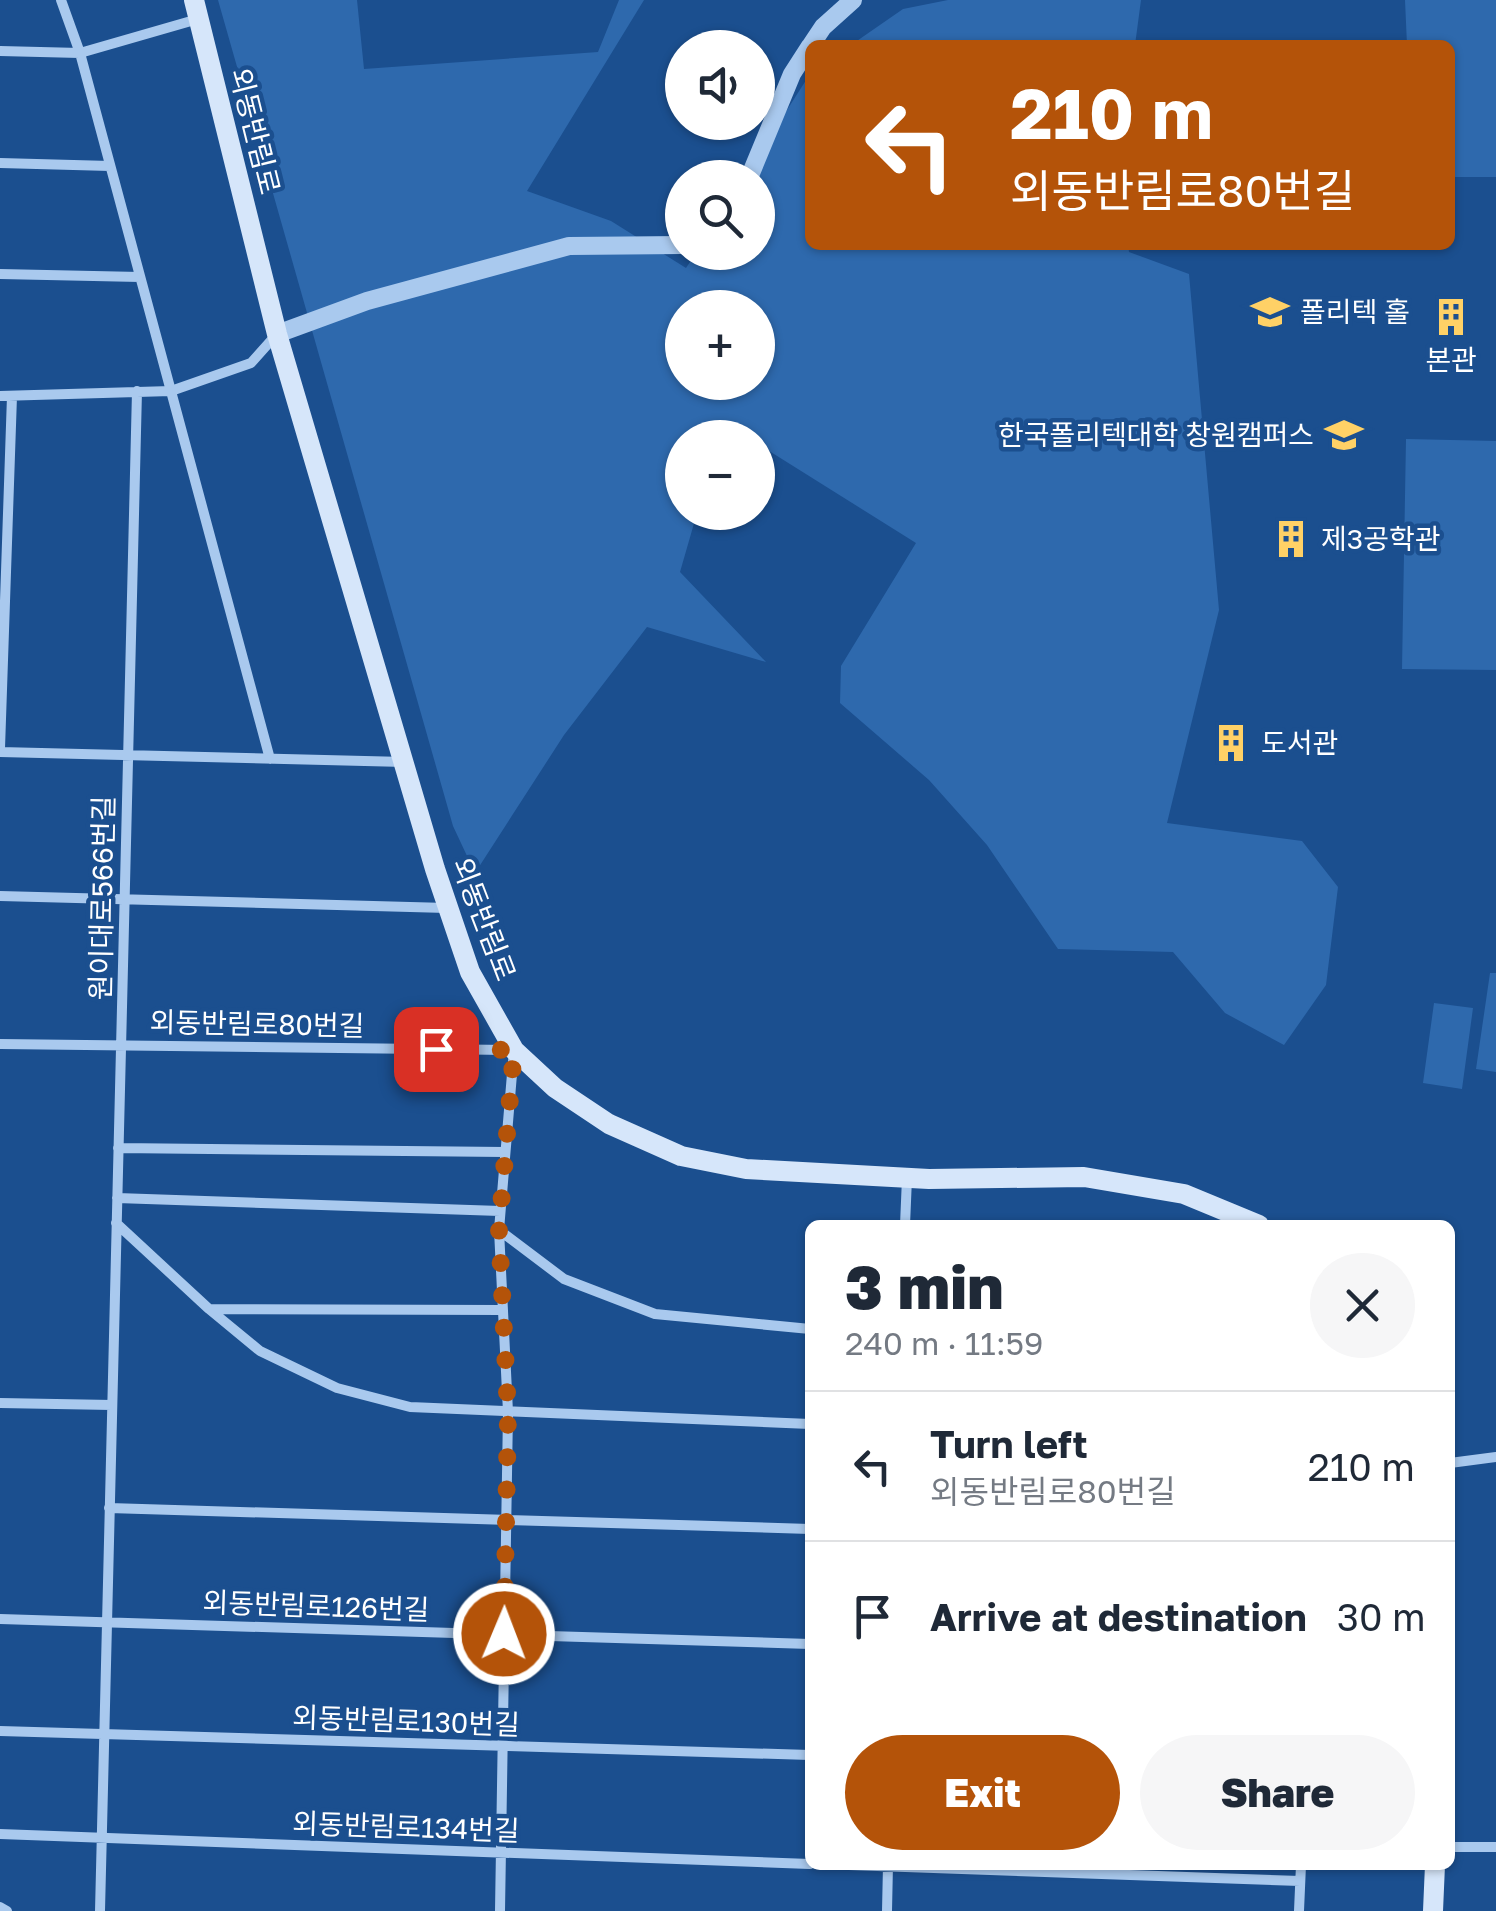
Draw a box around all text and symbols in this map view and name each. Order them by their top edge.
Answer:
map controls [665,30,775,530]
button: sound [665,30,775,140]
street label: 외동반림로 [224,64,287,197]
text: 210 m [1010,70,1213,154]
icon: left [845,80,975,210]
button: search [665,160,775,270]
text: 외동반림로80번길 [1010,163,1355,217]
button: + [665,290,775,400]
school or university icon: 폴리텍 홀 [1249,291,1291,333]
place label: 폴리텍 홀 [1300,295,1410,328]
building icon: 본관 [1430,296,1472,338]
place label: 본관 [1425,343,1477,376]
school or university icon: 한국폴리텍대학 창원캠퍼스 [1323,414,1365,456]
place label: 한국폴리텍대학 창원캠퍼스 [998,418,1314,451]
button: − [665,420,775,530]
building icon: 제3공학관 [1270,518,1312,560]
place label: 제3공학관 [1321,522,1440,555]
building icon: 도서관 [1210,722,1252,764]
place label: 도서관 [1261,726,1338,759]
street label: 원이대로566번길 [83,795,120,1001]
street label: 외동반림로 [446,853,523,985]
street label: 외동반림로80번길 [149,1005,365,1042]
pin [394,1007,479,1092]
icon: arrive [409,1022,464,1077]
text: 3 min [845,1250,1004,1322]
button: close [1310,1253,1415,1358]
text: 240 m · 11:59 [845,1324,1043,1362]
text: Turn left [930,1421,1088,1466]
icon: left [845,1439,900,1494]
text: 210 m [1308,1444,1415,1489]
text: 외동반림로80번길 [930,1472,1175,1510]
position arrow [452,1582,556,1686]
street label: 외동반림로126번길 [202,1585,430,1626]
icon: arrive [845,1589,900,1644]
text: Arrive at destination [930,1594,1307,1639]
text: 30 m [1337,1594,1426,1639]
street label: 외동반림로130번길 [292,1700,520,1741]
button: Exit [845,1735,1120,1850]
button: Share [1140,1735,1415,1850]
street label: 외동반림로134번길 [292,1806,520,1847]

